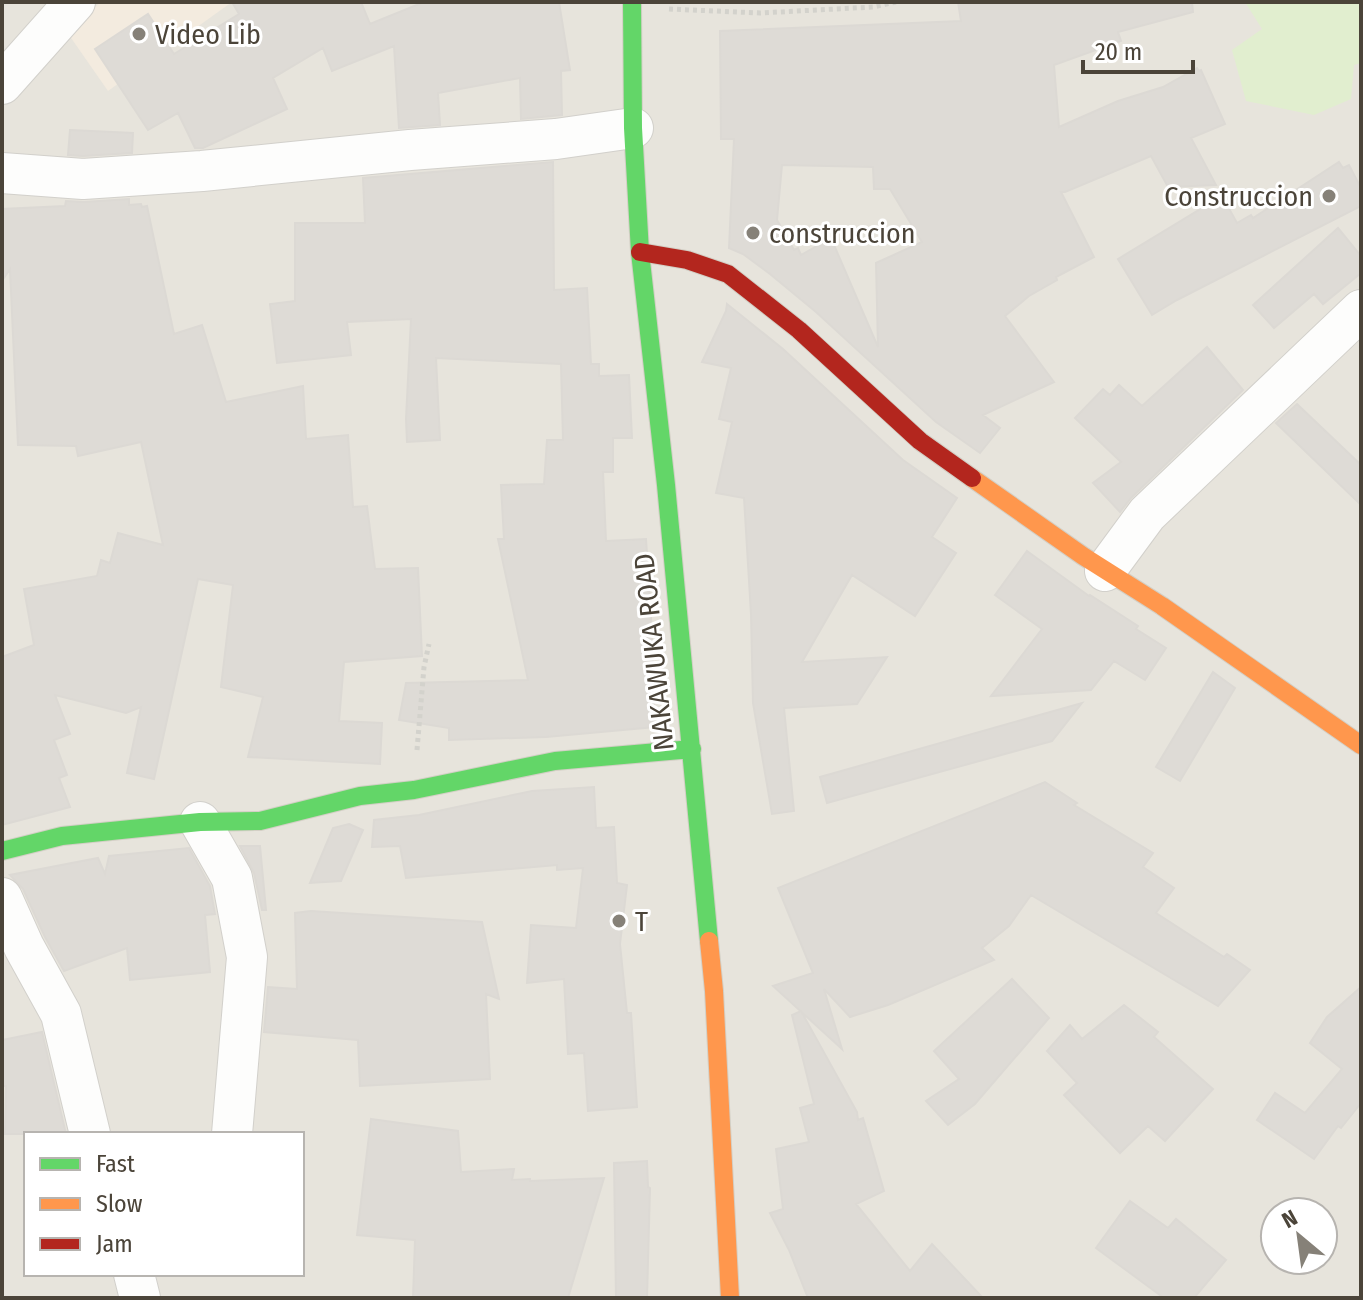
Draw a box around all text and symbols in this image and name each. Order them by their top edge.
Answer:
place label: Video Lib [155,18,261,51]
scale bar [1083,24,1193,74]
marker: Video Lib [130,25,148,43]
text: 20 m [1095,38,1142,66]
place label: Construccion [1164,180,1313,213]
marker: Construccion [1320,187,1338,205]
place label: construccion [769,217,915,250]
marker: construccion [744,224,762,242]
street label: NAKAWUKA ROAD [627,552,681,752]
place label: T [635,905,648,938]
marker: T [610,912,628,930]
legend [24,1132,304,1276]
text: Fast [96,1150,135,1178]
text: Slow [96,1190,143,1218]
north arrow [1259,1196,1339,1276]
text: N [1277,1204,1302,1234]
text: Jam [96,1230,133,1258]

